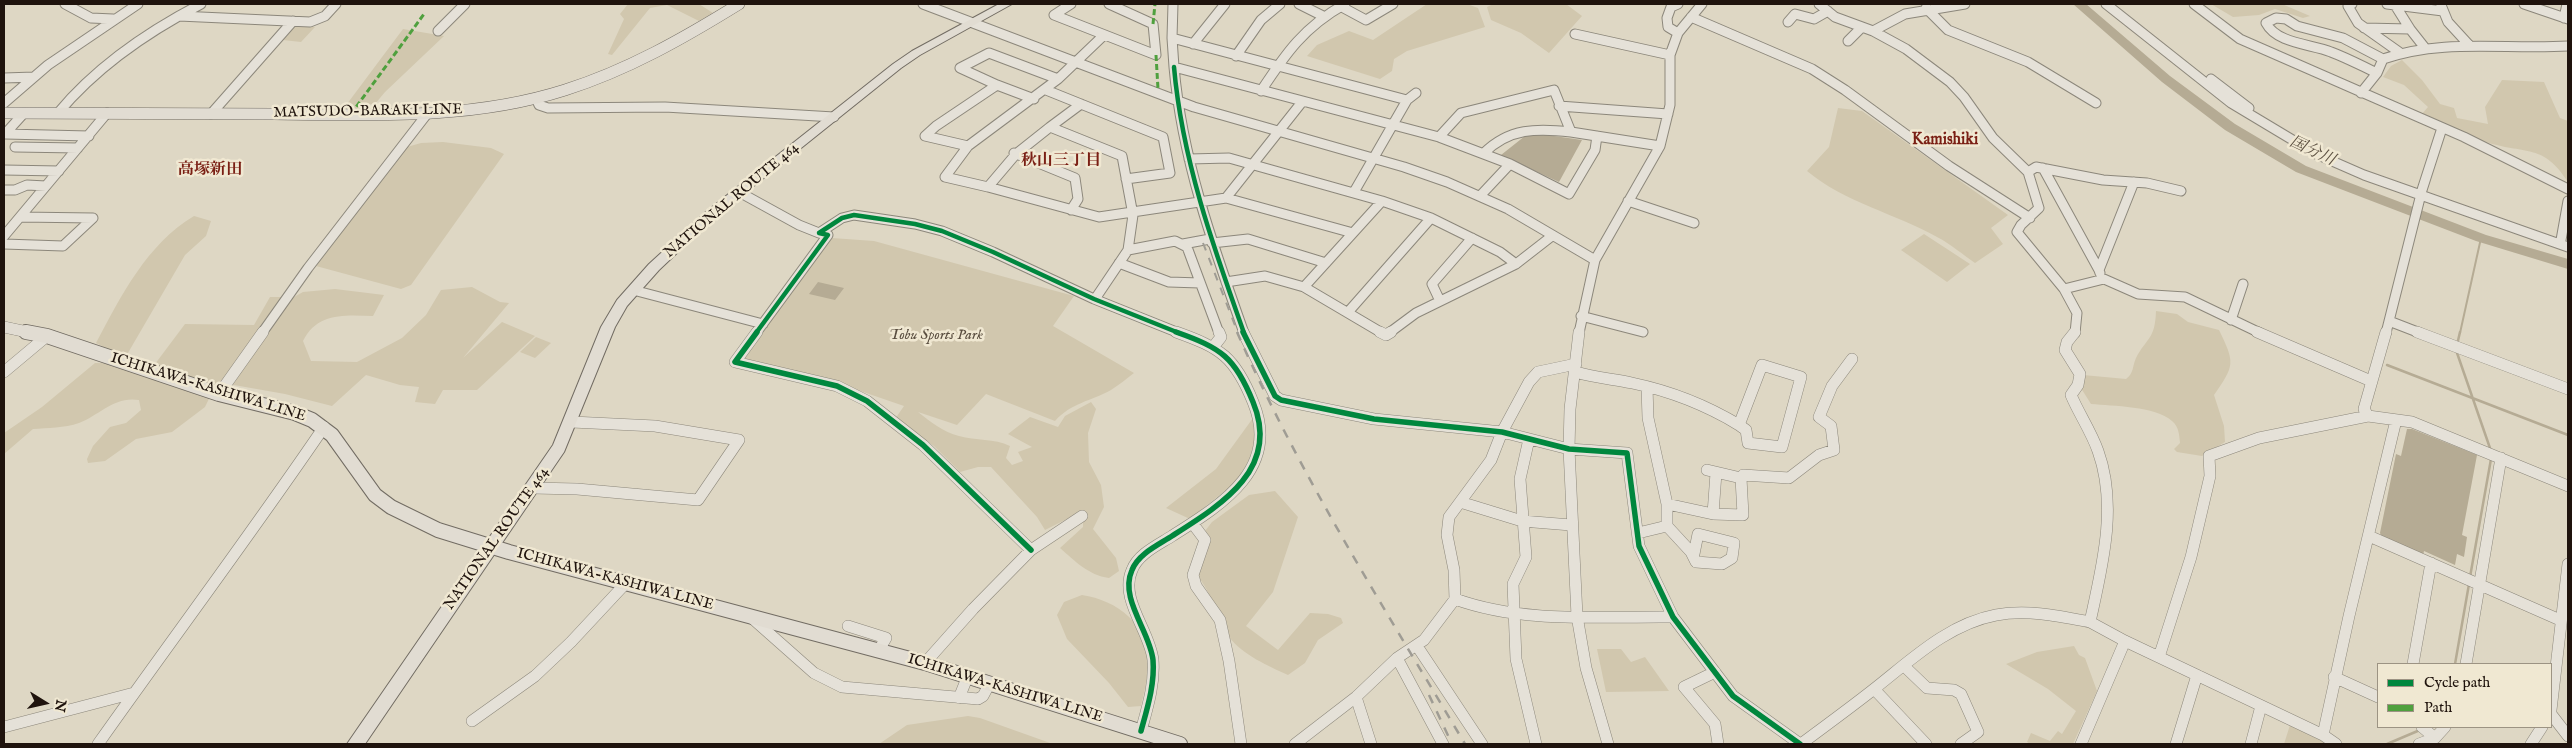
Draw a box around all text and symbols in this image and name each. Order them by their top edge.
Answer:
street label: MATSUDO-BARAKI LINE [273,101,463,123]
district label: Kamishiki [1912,131,1978,151]
water label: 国分川 [2286,133,2338,171]
street label: NATIONAL ROUTE 464 [661,139,803,263]
district label: 秋山三丁目 [1021,152,1101,172]
district label: 高塚新田 [178,161,242,181]
park label: Tobu Sports Park [889,327,983,345]
street label: ICHIKAWA-KASHIWA LINE [108,350,308,426]
street label: NATIONAL ROUTE 464 [441,464,553,614]
street label: ICHIKAWA-KASHIWA LINE [515,545,715,615]
street label: ICHIKAWA-KASHIWA LINE [905,651,1105,727]
legend [2377,663,2552,728]
text: Cycle path [2424,673,2490,692]
north arrow [20,678,70,728]
text: N [50,698,70,713]
text: Path [2424,698,2452,717]

